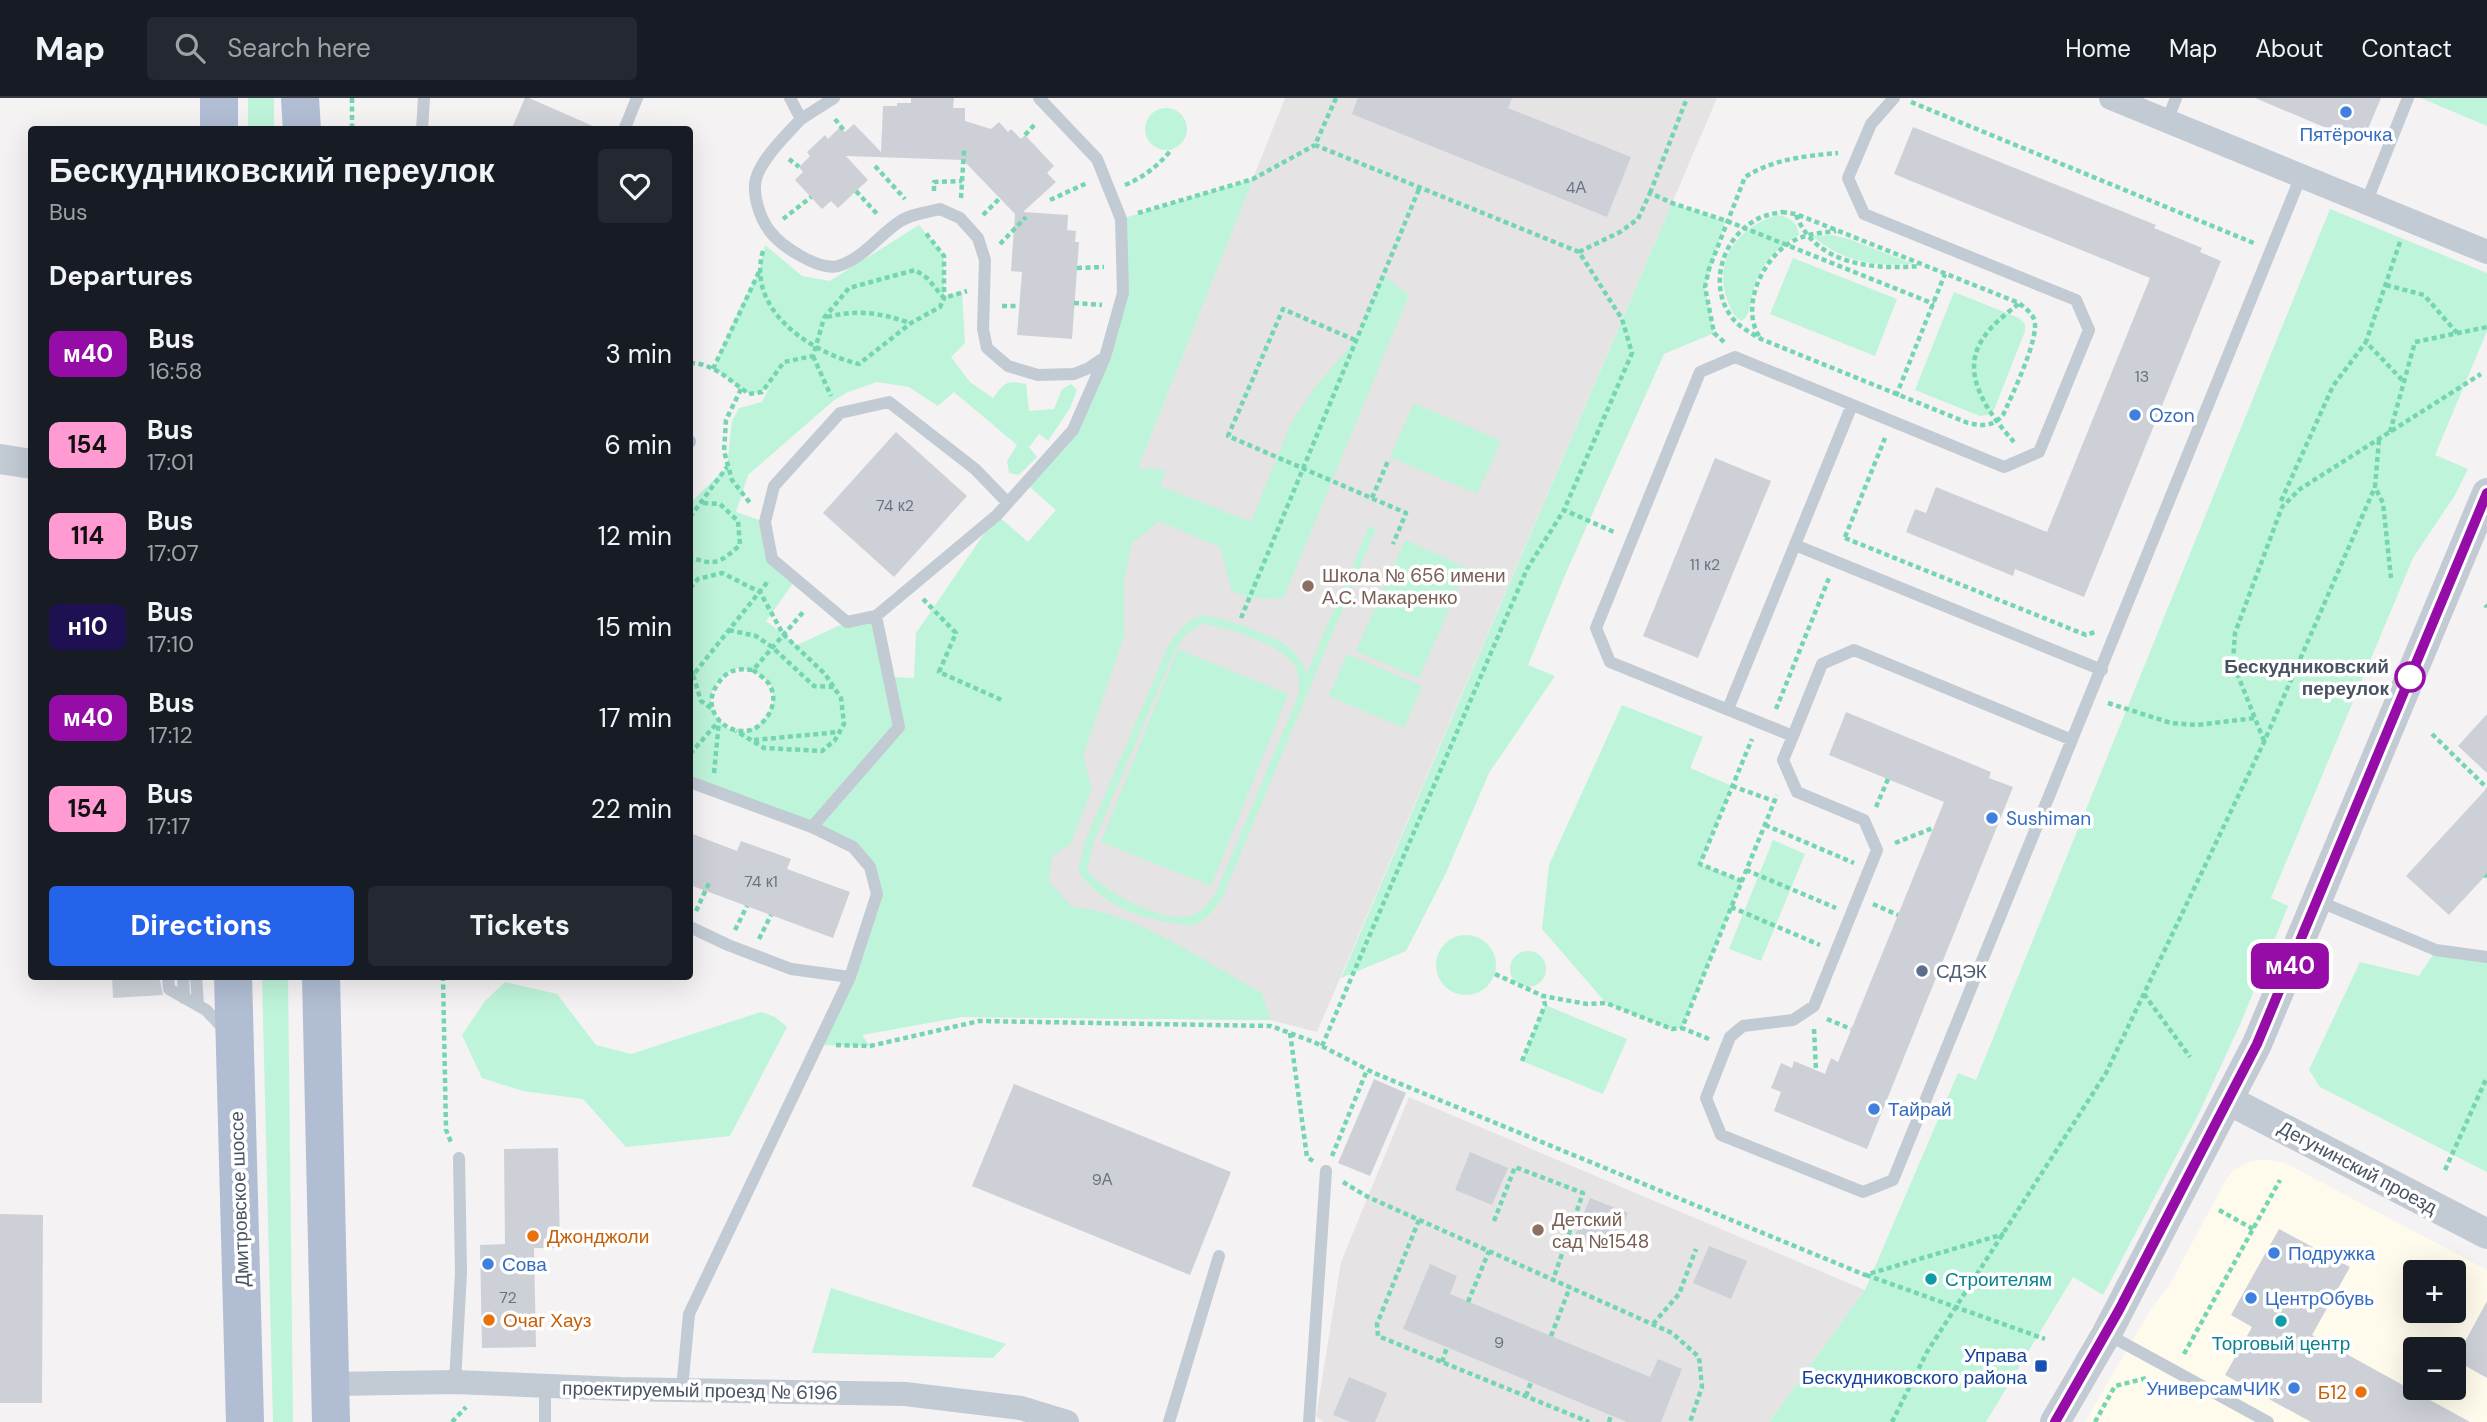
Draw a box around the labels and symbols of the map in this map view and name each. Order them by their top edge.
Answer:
marker: Пятёрочка [2338,104,2354,120]
place label: Пятёрочка [2299,122,2393,147]
house number: 4А [1566,177,1587,198]
house number: 13 [2135,366,2149,387]
place label: Ozon [2149,403,2195,428]
marker: Ozon [2127,407,2143,423]
house number: 74 к2 [876,495,914,516]
house number: 11 к2 [1690,554,1720,575]
place label: Школа № 656 имени А.С. Макаренко [1322,563,1506,610]
marker: Школа № 656 имени А.С. Макаренко [1300,578,1316,594]
place label: Бескудниковский переулок [2224,654,2389,701]
marker: Бескудниковский переулок [2395,662,2425,692]
place label: Sushiman [2006,806,2091,831]
marker: Sushiman [1984,810,2000,826]
house number: 74 к1 [744,871,778,892]
line badge: м40 [2250,943,2330,989]
place label: СДЭК [1936,959,1987,984]
marker: СДЭК [1914,963,1930,979]
place label: Тайрай [1888,1097,1952,1122]
marker: Тайрай [1866,1101,1882,1117]
street label: Дмитровское шоссе [224,1111,255,1287]
street label: Дегунинский проезд [2274,1115,2442,1220]
house number: 9А [1092,1169,1113,1190]
place label: Детский сад №1548 [1552,1207,1649,1254]
marker: Детский сад №1548 [1530,1222,1546,1238]
place label: Джонджоли [547,1224,649,1249]
marker: Джонджоли [525,1228,541,1244]
place label: Подружка [2288,1241,2375,1266]
marker: Подружка [2266,1245,2282,1261]
place label: Сова [502,1252,547,1277]
marker: Сова [480,1256,496,1272]
place label: Строителям [1945,1267,2052,1292]
marker: Строителям [1923,1271,1939,1287]
place label: ЦентрОбувь [2265,1286,2374,1311]
house number: 72 [499,1287,517,1308]
marker: ЦентрОбувь [2243,1290,2259,1306]
place label: Очаг Хауз [503,1308,591,1333]
marker: Очаг Хауз [481,1312,497,1328]
marker: Торговый центр [2273,1313,2289,1329]
place label: Торговый центр [2212,1331,2350,1356]
house number: 9 [1494,1332,1504,1353]
place label: Управа Бескудниковского района [1802,1343,2027,1390]
marker: Управа Бескудниковского района [2033,1358,2049,1374]
street label: проектируемый проезд № 6196 [562,1376,838,1405]
place label: УниверсамЧИК [2146,1376,2280,1401]
marker: УниверсамЧИК [2286,1380,2302,1396]
place label: Б12 [2318,1380,2347,1405]
marker: Б12 [2353,1384,2369,1400]

